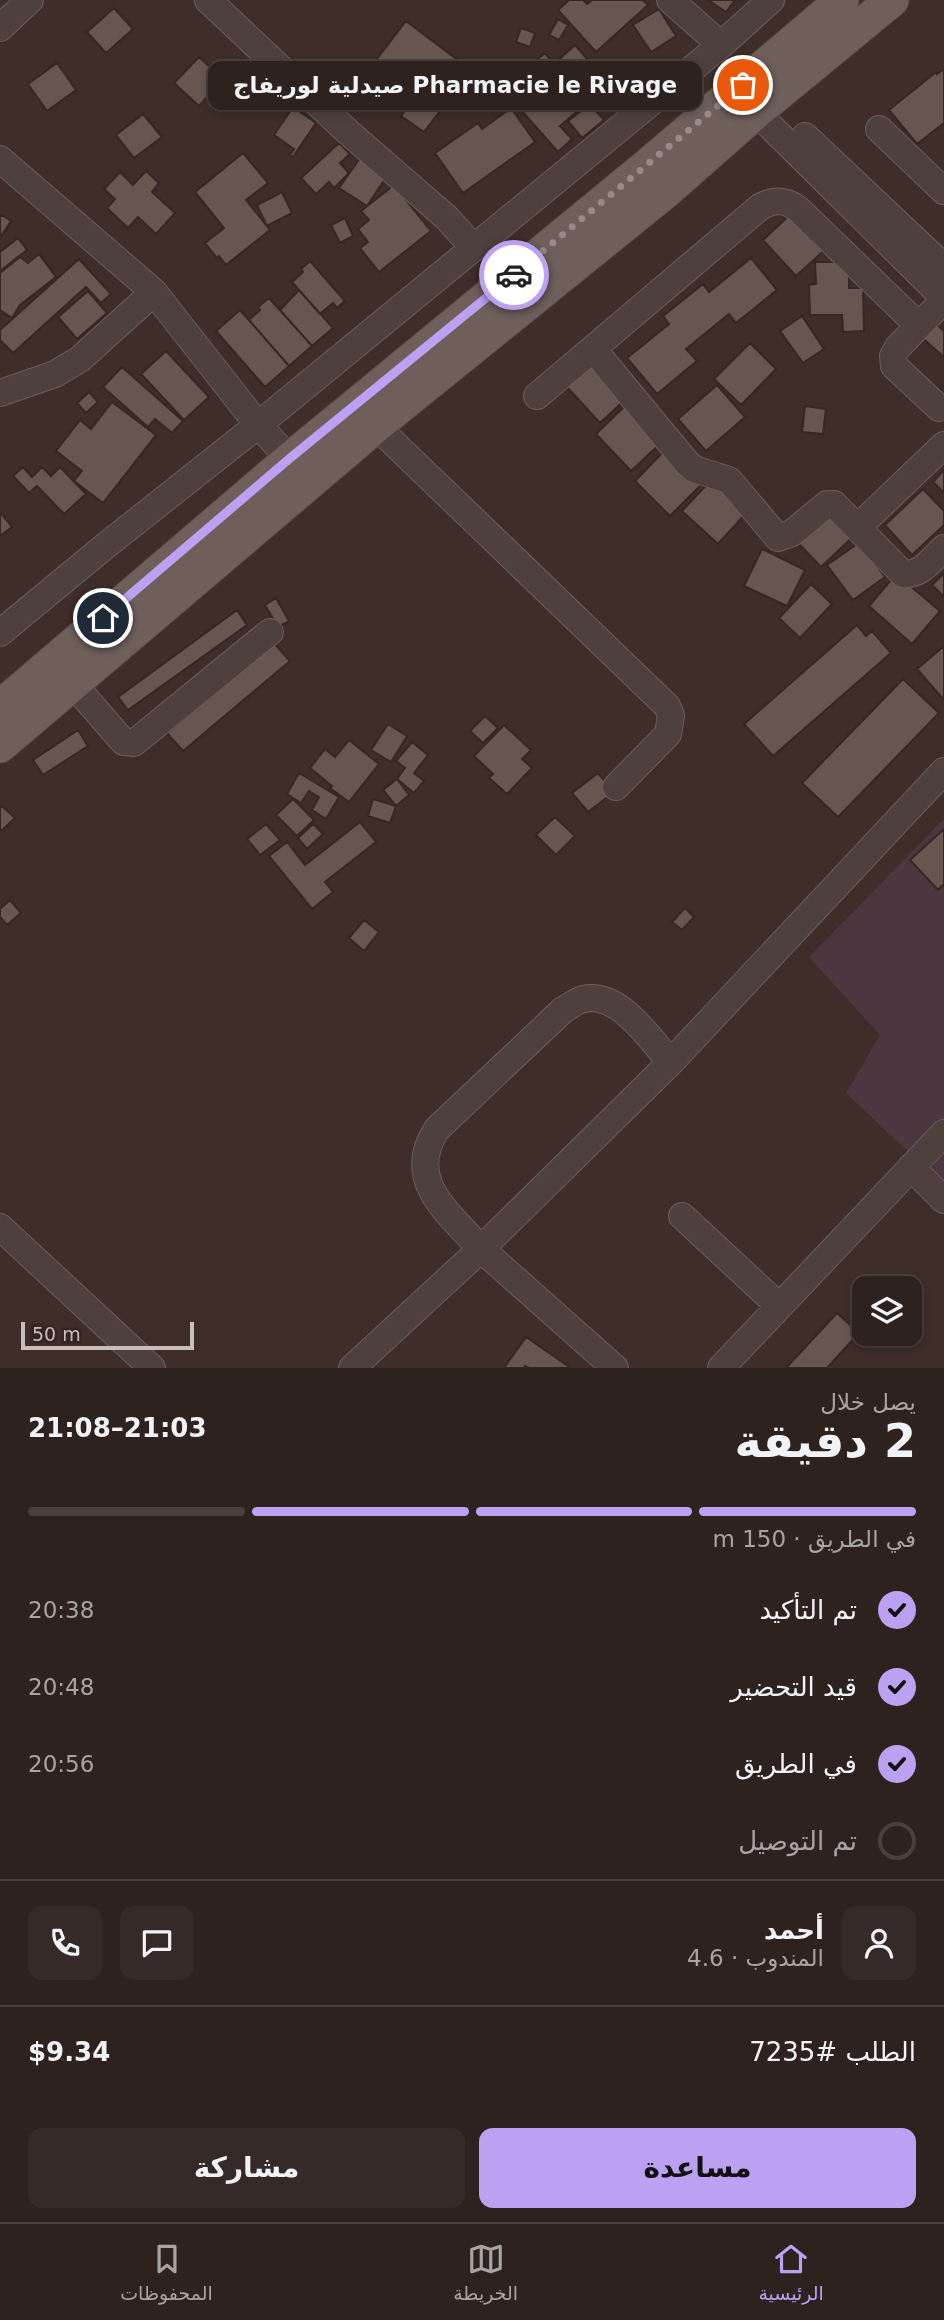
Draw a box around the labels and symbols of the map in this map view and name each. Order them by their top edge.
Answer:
pin [713,55,773,115]
callout: Pharmacie le Rivage صيدلية لوريفاج [207,60,701,110]
courier [479,240,549,310]
pin [73,588,133,648]
scale bar [21,1319,194,1351]

